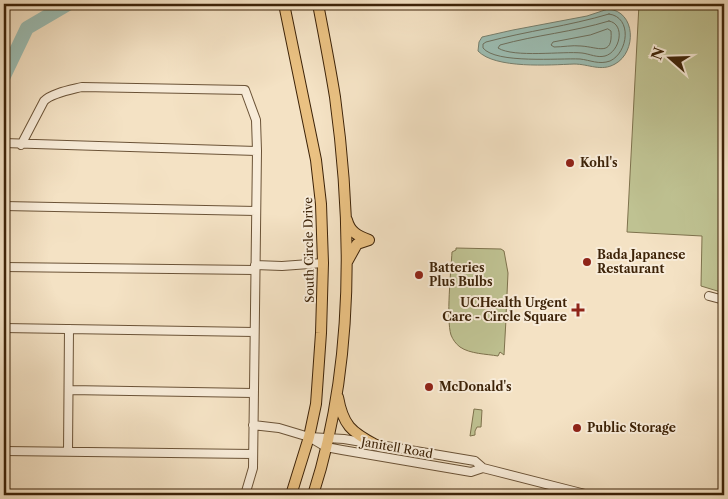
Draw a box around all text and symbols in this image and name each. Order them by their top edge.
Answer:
north arrow [646,32,696,82]
text: N [647,45,668,62]
place label: Kohl's [580,155,618,170]
marker: Kohl's [564,157,576,169]
street label: South Circle Drive [300,197,317,303]
place label: Bada Japanese Restaurant [597,247,685,276]
marker: Bada Japanese Restaurant [581,256,593,268]
place label: Batteries Plus Bulbs [429,260,493,289]
marker: Batteries Plus Bulbs [413,269,425,281]
place label: UCHealth Urgent Care - Circle Square [442,295,567,324]
marker: UCHealth Urgent Care - Circle Square [571,303,585,317]
place label: McDonald's [439,379,512,394]
marker: McDonald's [423,381,435,393]
place label: Public Storage [587,420,676,435]
marker: Public Storage [571,422,583,434]
street label: Janitell Road [358,433,435,461]

